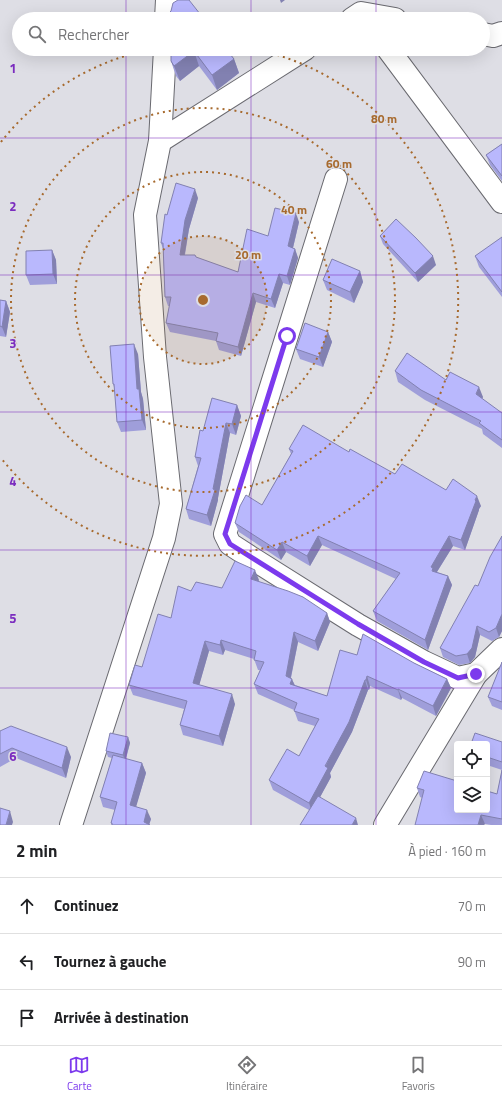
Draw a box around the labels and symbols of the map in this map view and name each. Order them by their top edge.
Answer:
text: 1 [9,58,17,78]
text: 80 m [371,109,397,128]
text: 60 m [326,154,352,173]
text: 2 [9,196,17,216]
text: 40 m [281,200,307,219]
text: 20 m [235,245,261,264]
centre of rings [196,293,210,307]
route start [278,327,296,345]
text: 3 [9,333,17,353]
text: 4 [9,471,17,491]
text: 5 [9,608,17,628]
route end [467,665,485,683]
text: 6 [9,746,17,766]

